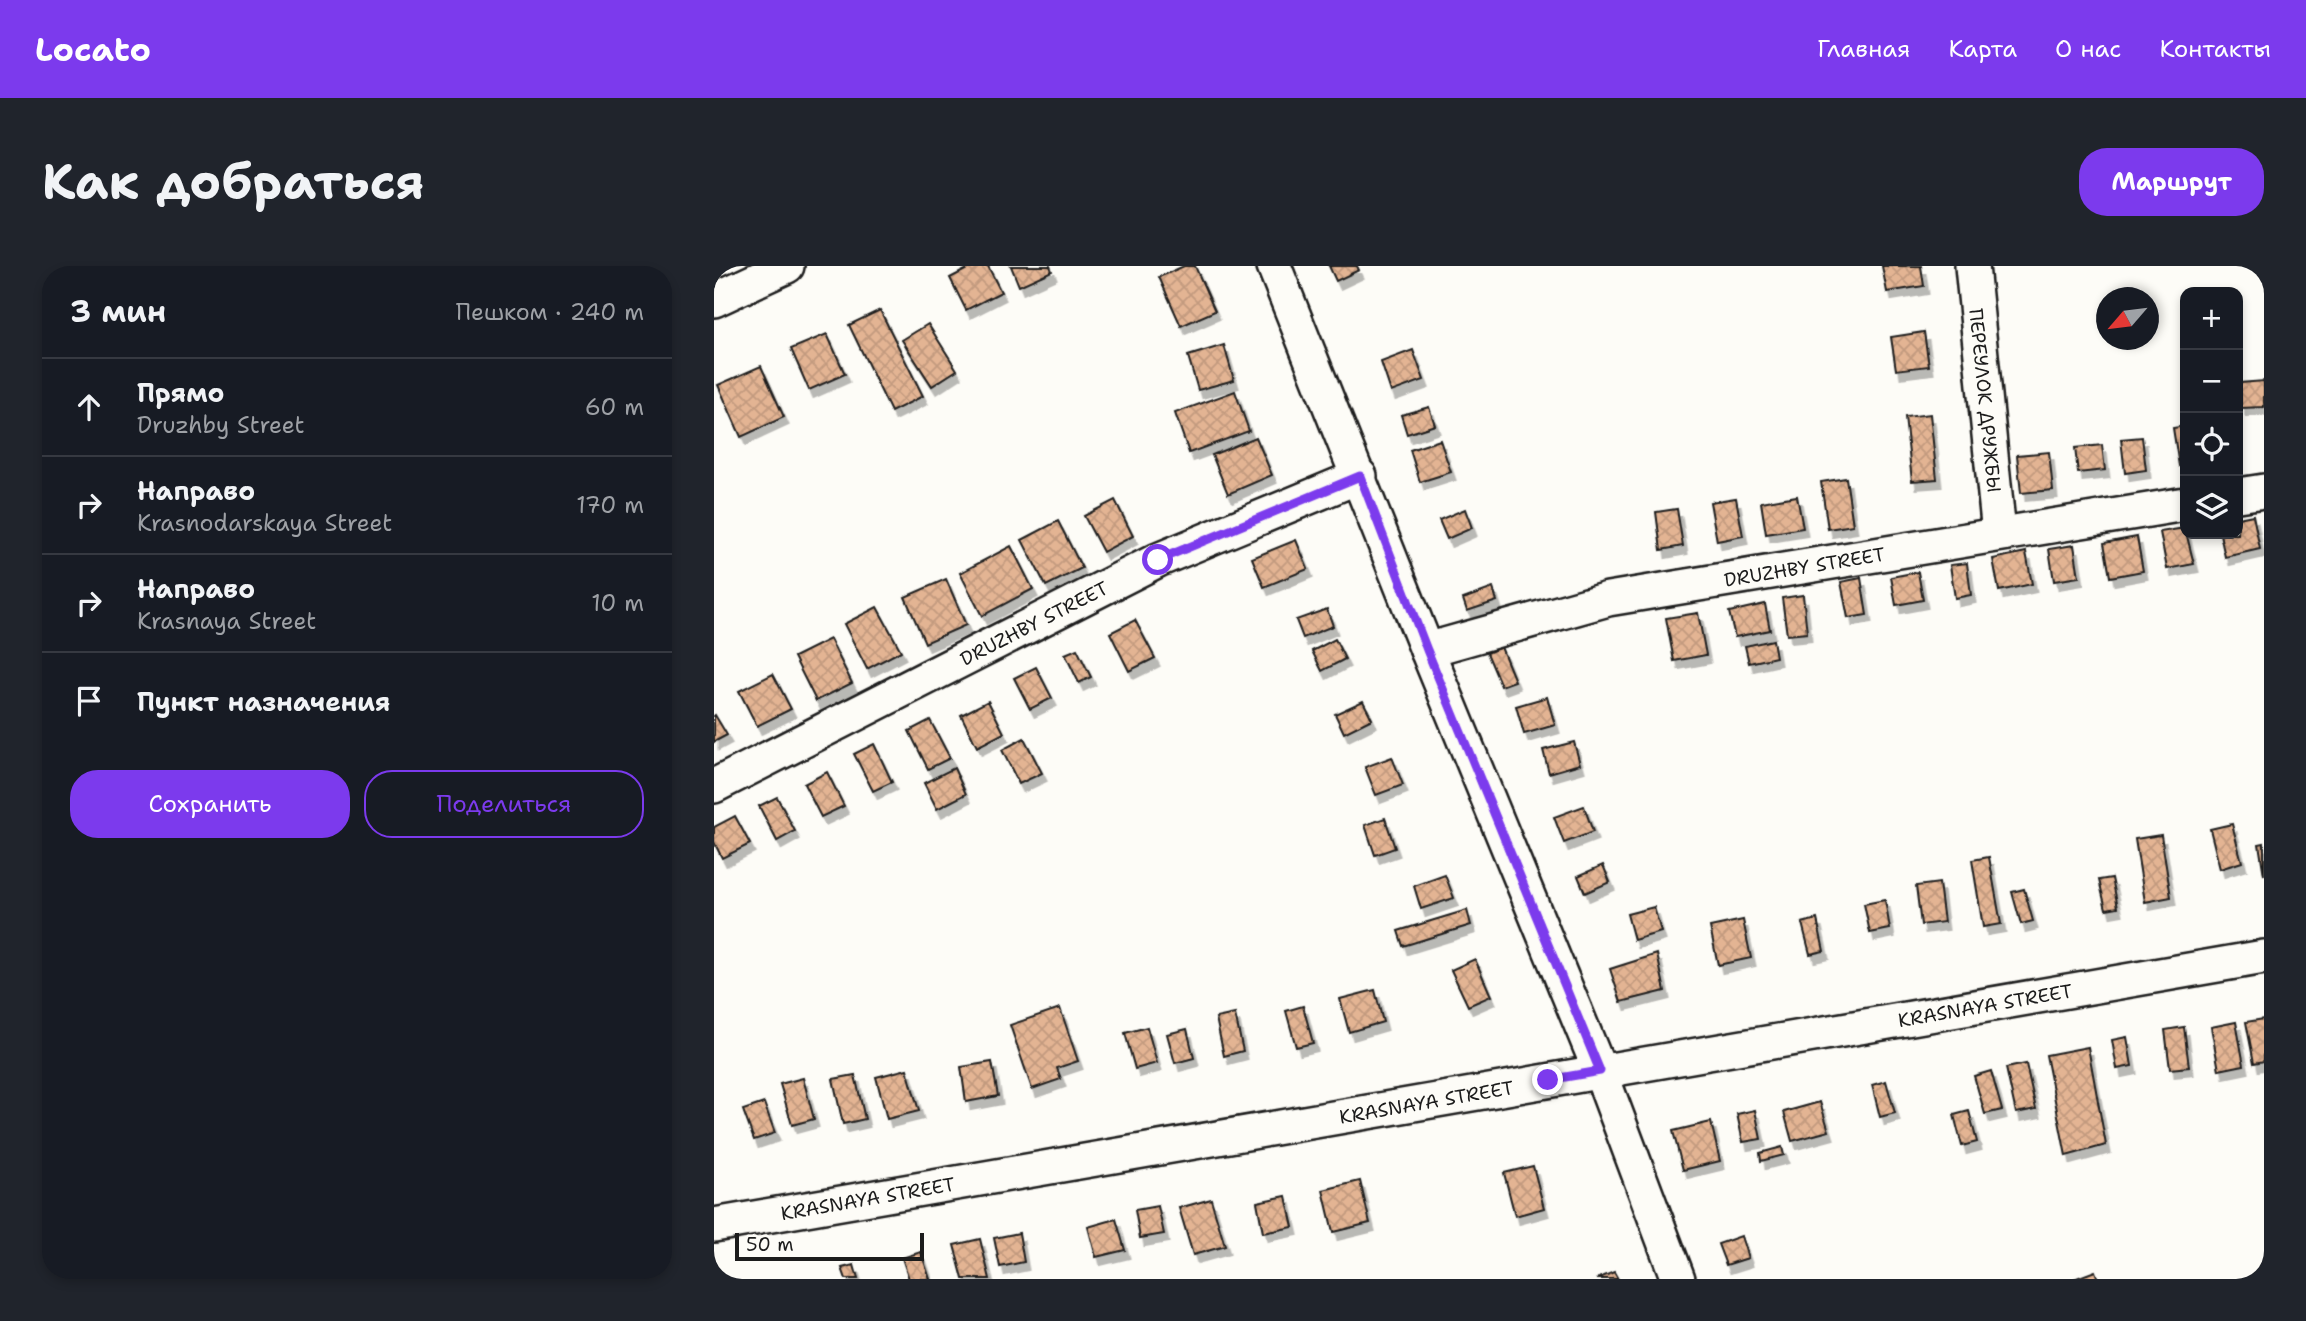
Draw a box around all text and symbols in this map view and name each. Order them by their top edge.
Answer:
text: Locato [35,27,151,72]
text: Главная [1817,33,1910,65]
text: Карта [1948,33,2017,65]
text: О нас [2055,33,2121,65]
text: Контакты [2159,33,2271,65]
button: Маршрут [2079,148,2264,216]
text: Как добраться [42,149,424,215]
north arrow [2096,287,2159,350]
map controls [2180,287,2243,539]
button: + [2180,287,2243,350]
text: 3 мин [70,291,166,332]
text: Пешком · 240 m [456,297,644,327]
street label: ПЕРЕУЛОК ДРУЖБЫ [1964,307,2007,493]
button: − [2180,350,2243,413]
text: Прямо [137,375,225,410]
icon: ahead [70,388,108,426]
text: 60 m [585,392,644,422]
text: Druzhby Street [137,410,305,440]
button: locate [2180,413,2243,476]
text: Направо [137,473,255,508]
button: layers [2180,476,2243,539]
icon: right [70,486,108,524]
text: 170 m [576,490,644,520]
text: Krasnodarskaya Street [137,508,392,538]
street label: DRUZHBY STREET [1722,541,1887,592]
route start [1142,544,1173,575]
text: Направо [137,571,255,606]
street label: DRUZHBY STREET [956,575,1112,671]
icon: right [70,584,108,622]
text: 10 m [591,588,644,618]
text: Krasnaya Street [137,606,316,636]
icon: arrive [70,682,108,720]
text: Пункт назначения [137,684,390,719]
button: Сохранить [70,770,350,838]
button: Поделиться [364,770,644,838]
street label: KRASNAYA STREET [1896,978,2075,1033]
route end [1532,1064,1563,1095]
street label: KRASNAYA STREET [1337,1074,1516,1129]
street label: KRASNAYA STREET [779,1171,957,1226]
scale bar [735,1230,924,1262]
text: 50 m [746,1232,794,1257]

